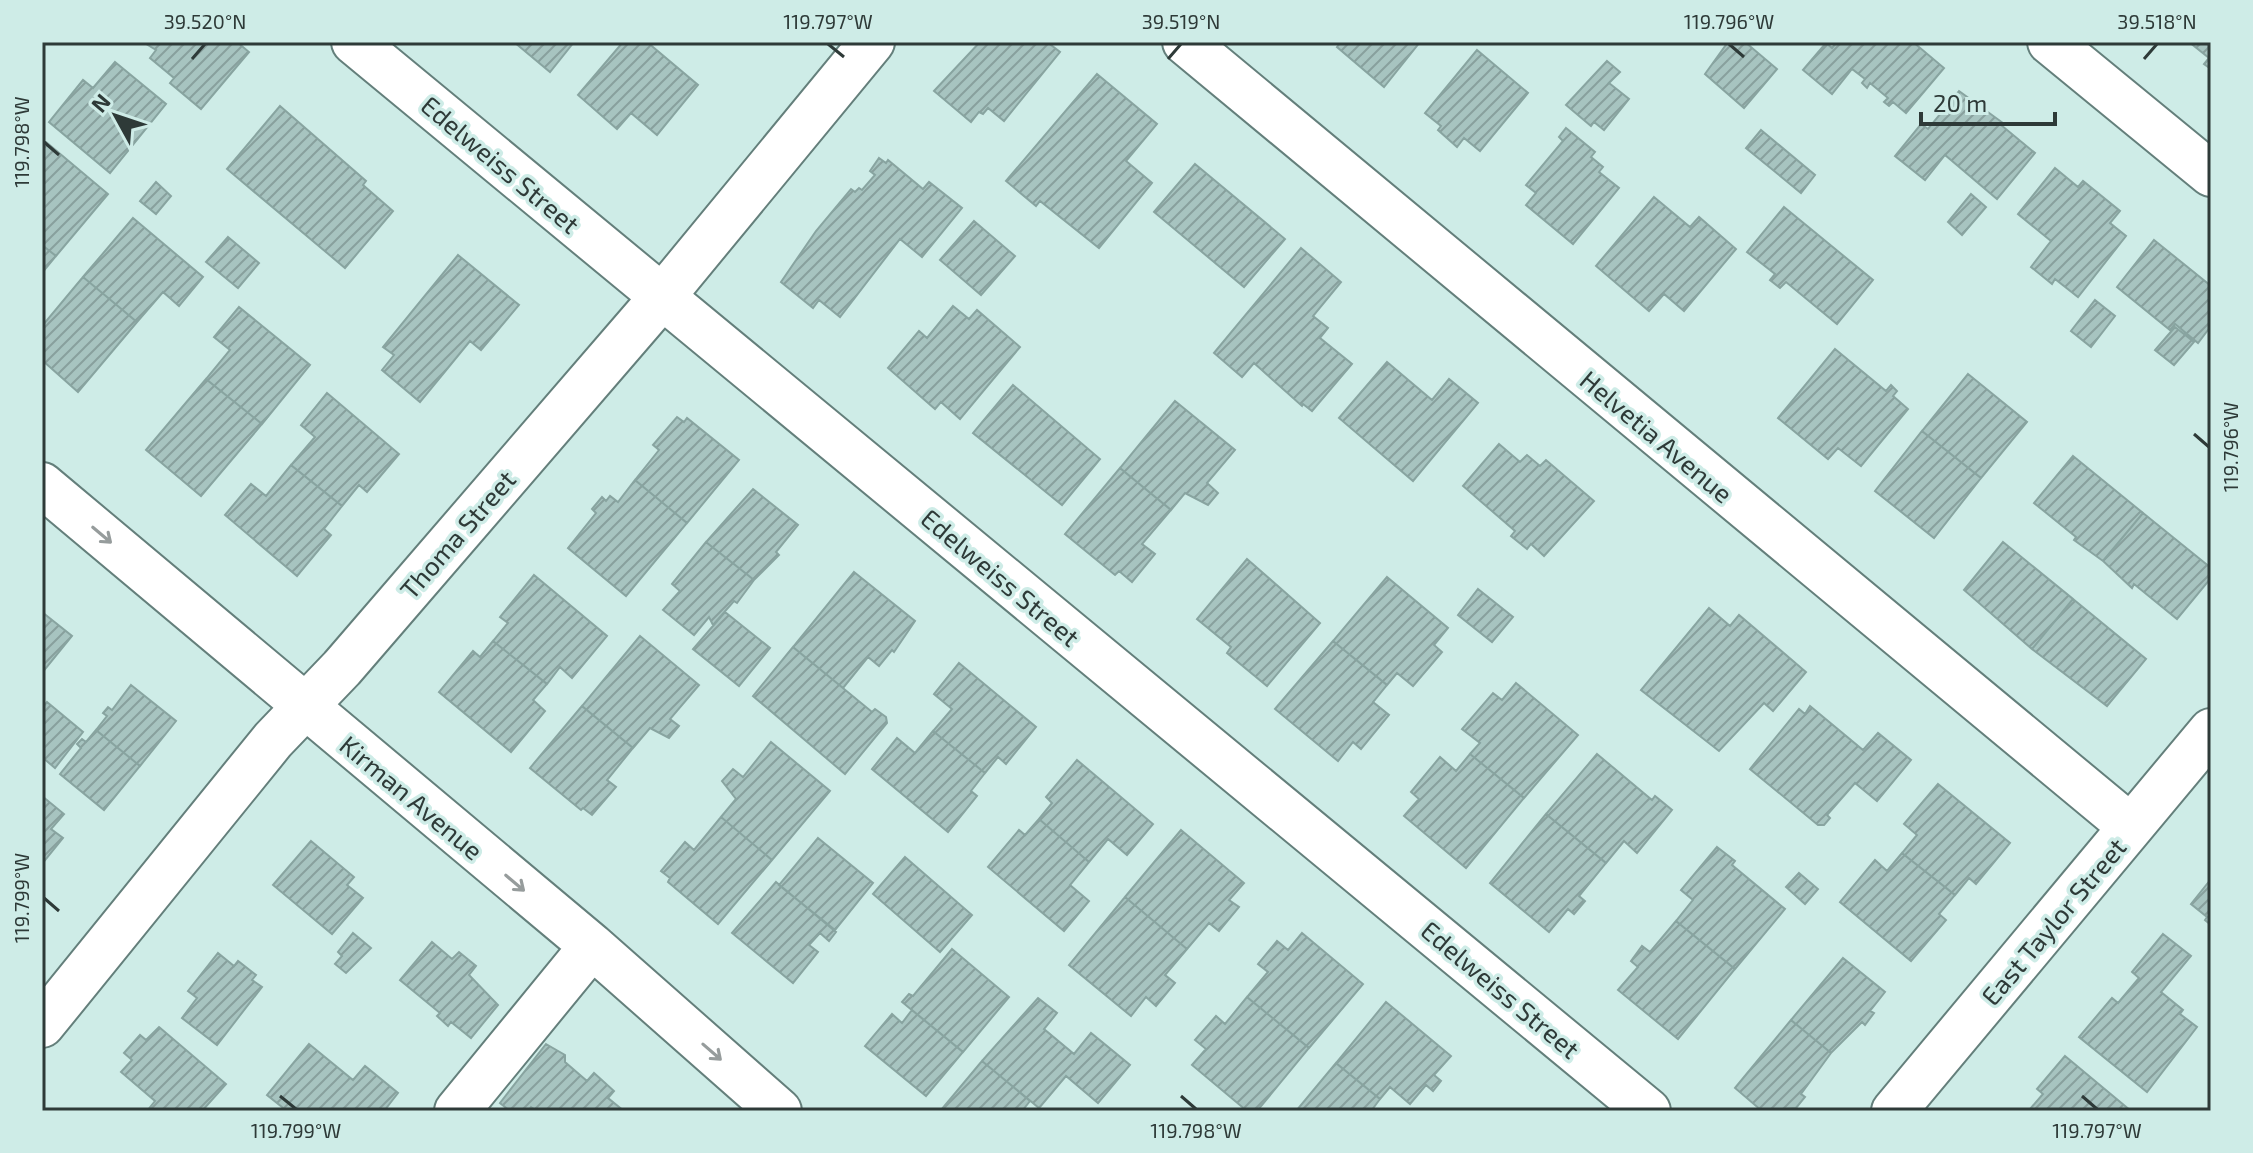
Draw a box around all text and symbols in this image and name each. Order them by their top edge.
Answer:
text: 39.520°N [164,9,246,33]
text: 119.797°W [783,9,873,33]
text: 39.519°N [1142,9,1220,33]
text: 119.796°W [1684,9,1774,33]
text: 39.518°N [2117,9,2197,33]
north arrow [76,76,156,156]
scale bar [1921,76,2055,126]
text: N [85,88,115,117]
text: 20 m [1933,88,1987,117]
street label: Edelweiss Street [416,89,586,239]
text: 119.798°W [9,96,33,188]
street label: Helvetia Avenue [1575,363,1739,509]
text: 119.796°W [2218,402,2242,492]
street label: Thoma Street [393,463,521,605]
street label: Edelweiss Street [916,502,1086,652]
one-way arrow [91,526,111,544]
street label: Kirman Avenue [334,728,490,866]
street label: East Taylor Street [1974,831,2132,1011]
text: 119.799°W [9,853,33,943]
one-way arrow [504,874,525,891]
street label: Edelweiss Street [1416,914,1586,1064]
one-way arrow [702,1043,722,1061]
text: 119.799°W [251,1118,341,1142]
text: 119.798°W [1150,1118,1242,1142]
text: 119.797°W [2052,1118,2142,1142]

